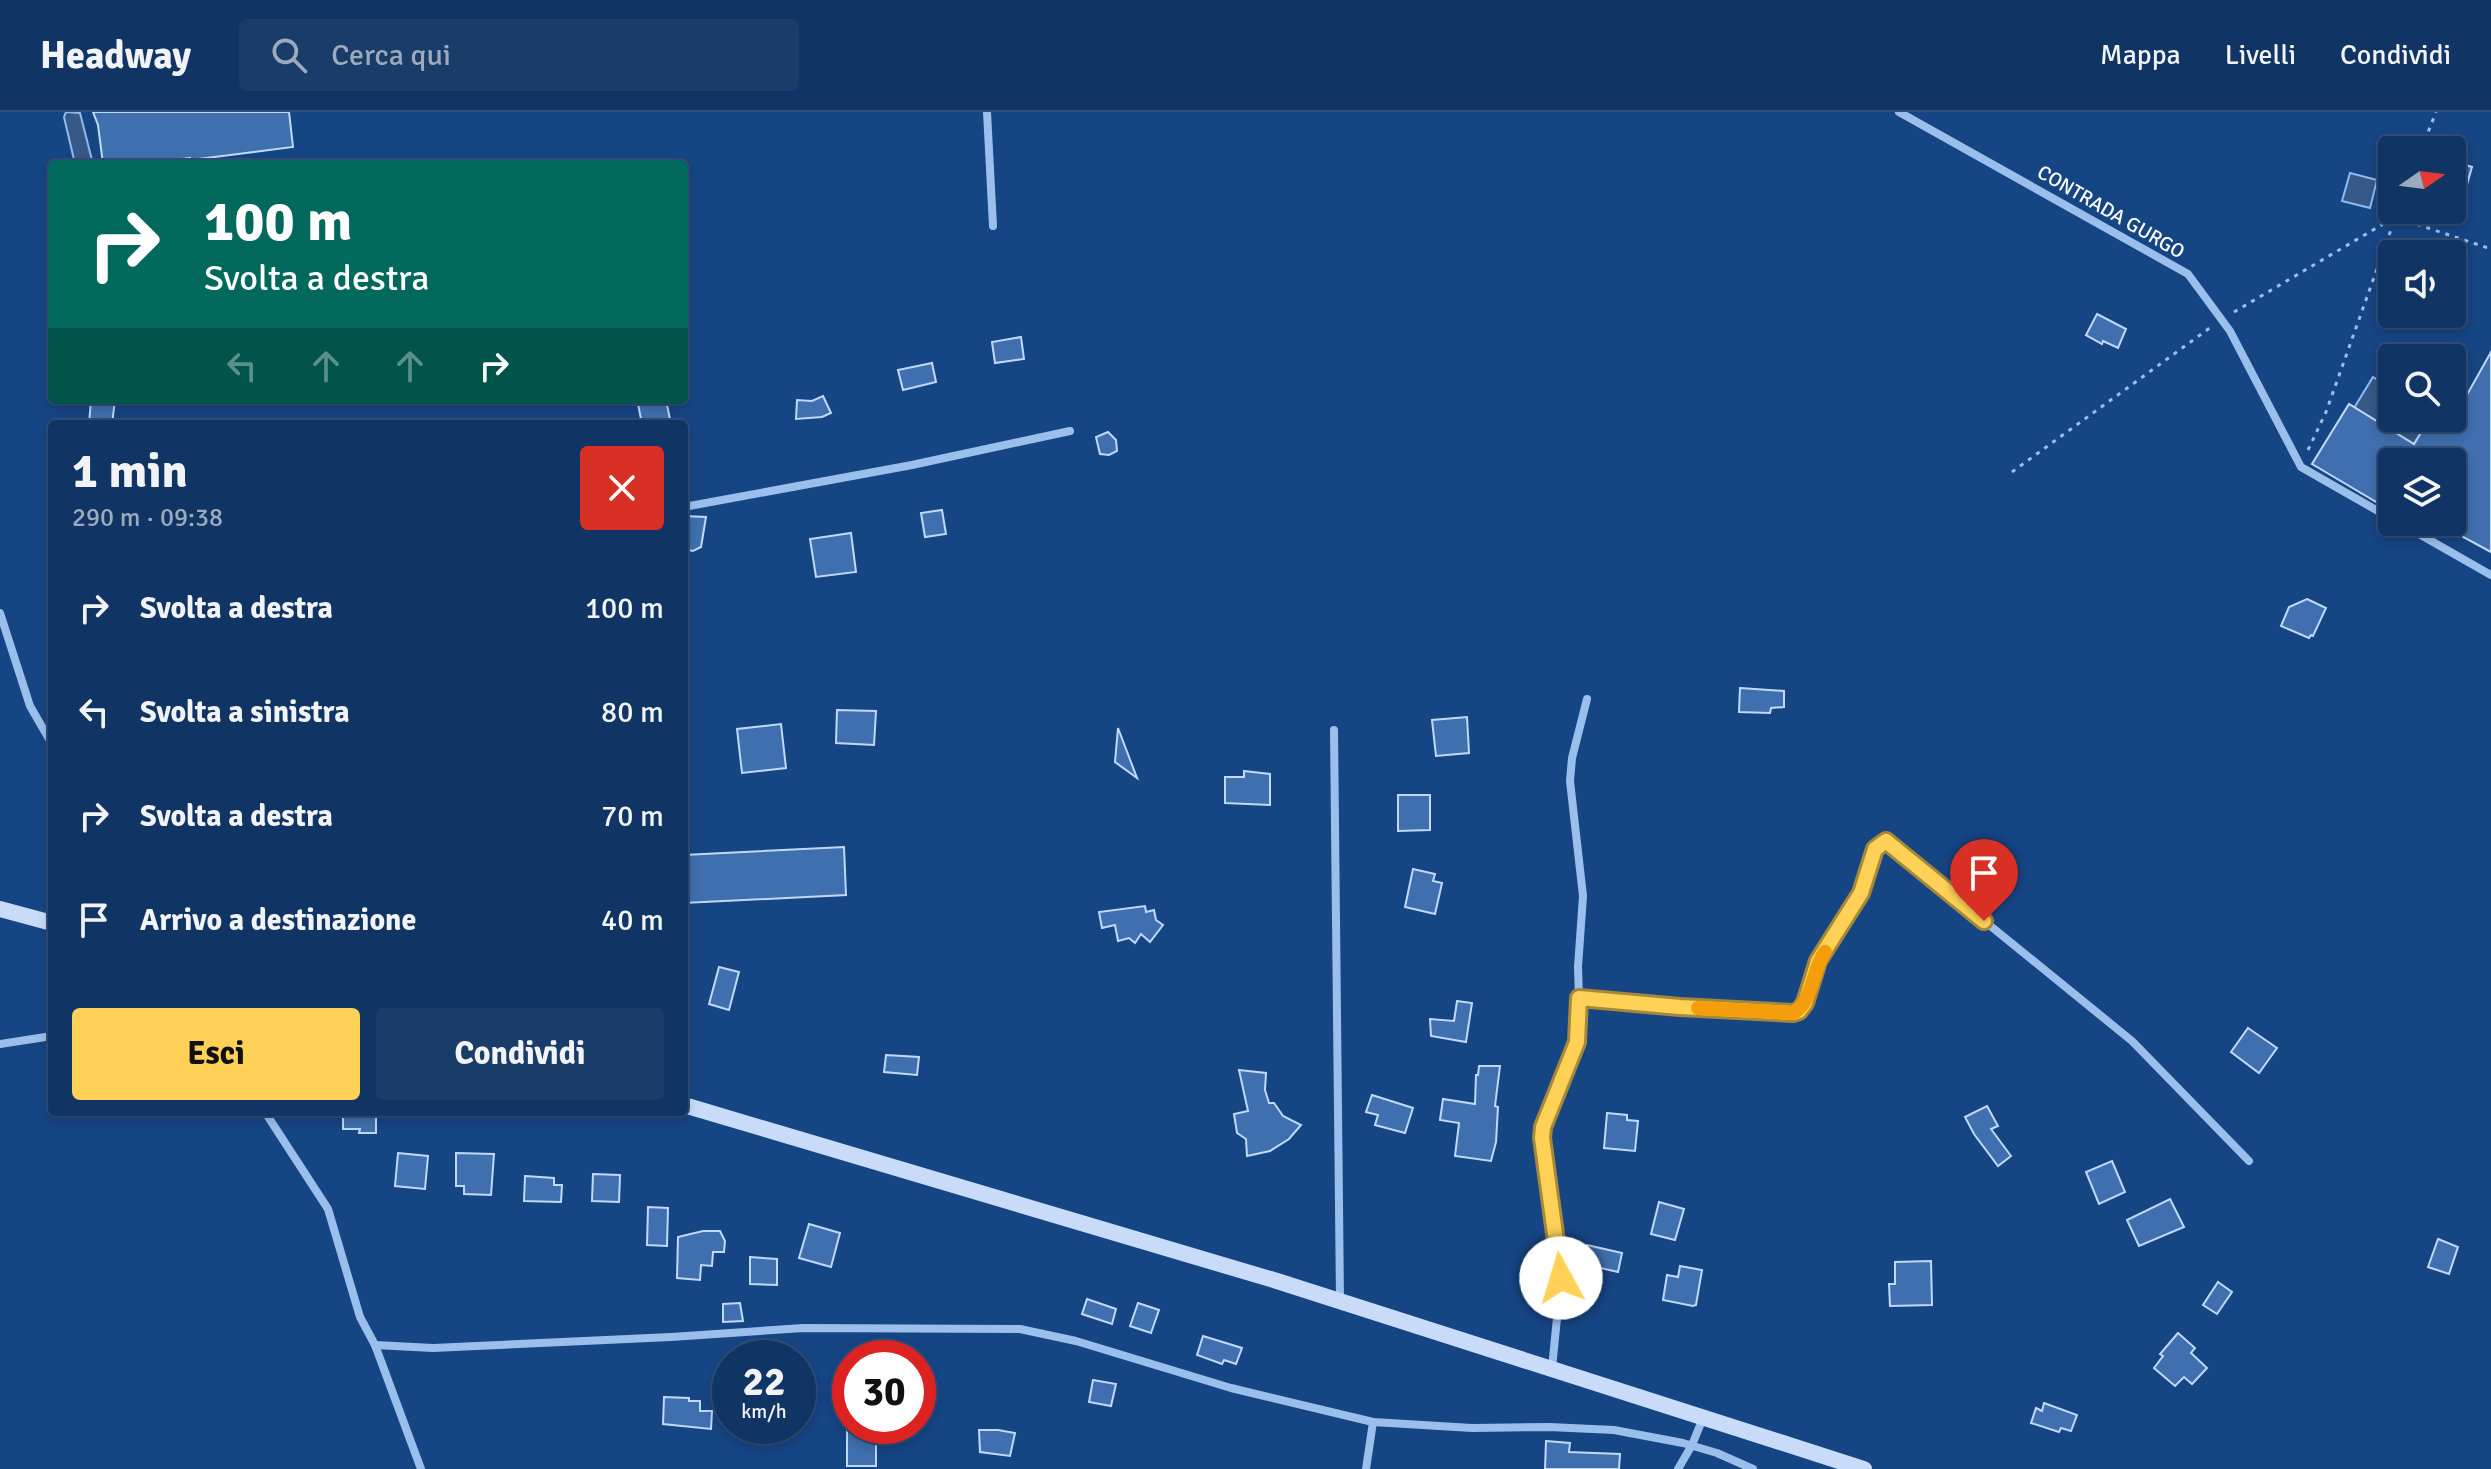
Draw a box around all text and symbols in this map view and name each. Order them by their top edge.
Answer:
search box [239,19,799,91]
text: Headway [40,32,191,79]
icon: search [267,33,311,77]
text: Cerca qui [331,37,451,74]
text: Mappa [2100,38,2181,72]
text: Livelli [2225,38,2296,72]
text: Condividi [2340,38,2451,72]
north arrow [2378,136,2466,224]
map controls [2378,136,2466,536]
street label: CONTRADA GURGO [2033,160,2189,264]
text: 100 m [204,187,352,256]
icon: right [72,192,176,296]
button: sound [2378,240,2466,328]
text: Svolta a destra [204,256,430,301]
icon: left [220,344,264,388]
icon: ahead [304,344,348,388]
icon: ahead [388,344,432,388]
icon: right [472,344,516,388]
button: search [2378,344,2466,432]
text: 1 min [72,442,188,501]
button: close [580,446,664,530]
button: layers [2378,448,2466,536]
text: 290 m · 09:38 [72,502,223,534]
icon: right [72,586,116,630]
text: Svolta a destra [140,590,333,627]
text: 100 m [585,590,664,627]
icon: left [72,690,116,734]
text: Svolta a sinistra [140,694,350,731]
text: 80 m [601,694,664,731]
icon: right [72,794,116,838]
text: Svolta a destra [140,798,333,835]
text: 70 m [601,798,664,835]
pin [1950,839,2018,921]
icon: arrive [1962,851,2006,895]
icon: arrive [72,898,116,942]
text: Arrivo a destinazione [140,902,416,939]
text: 40 m [601,902,664,939]
button: Esci [72,1008,360,1100]
button: Condividi [376,1008,664,1100]
position arrow [1519,1236,1603,1320]
speed limit sign: 30 [832,1340,936,1444]
text: 22 [742,1357,786,1407]
text: km/h [741,1399,787,1424]

